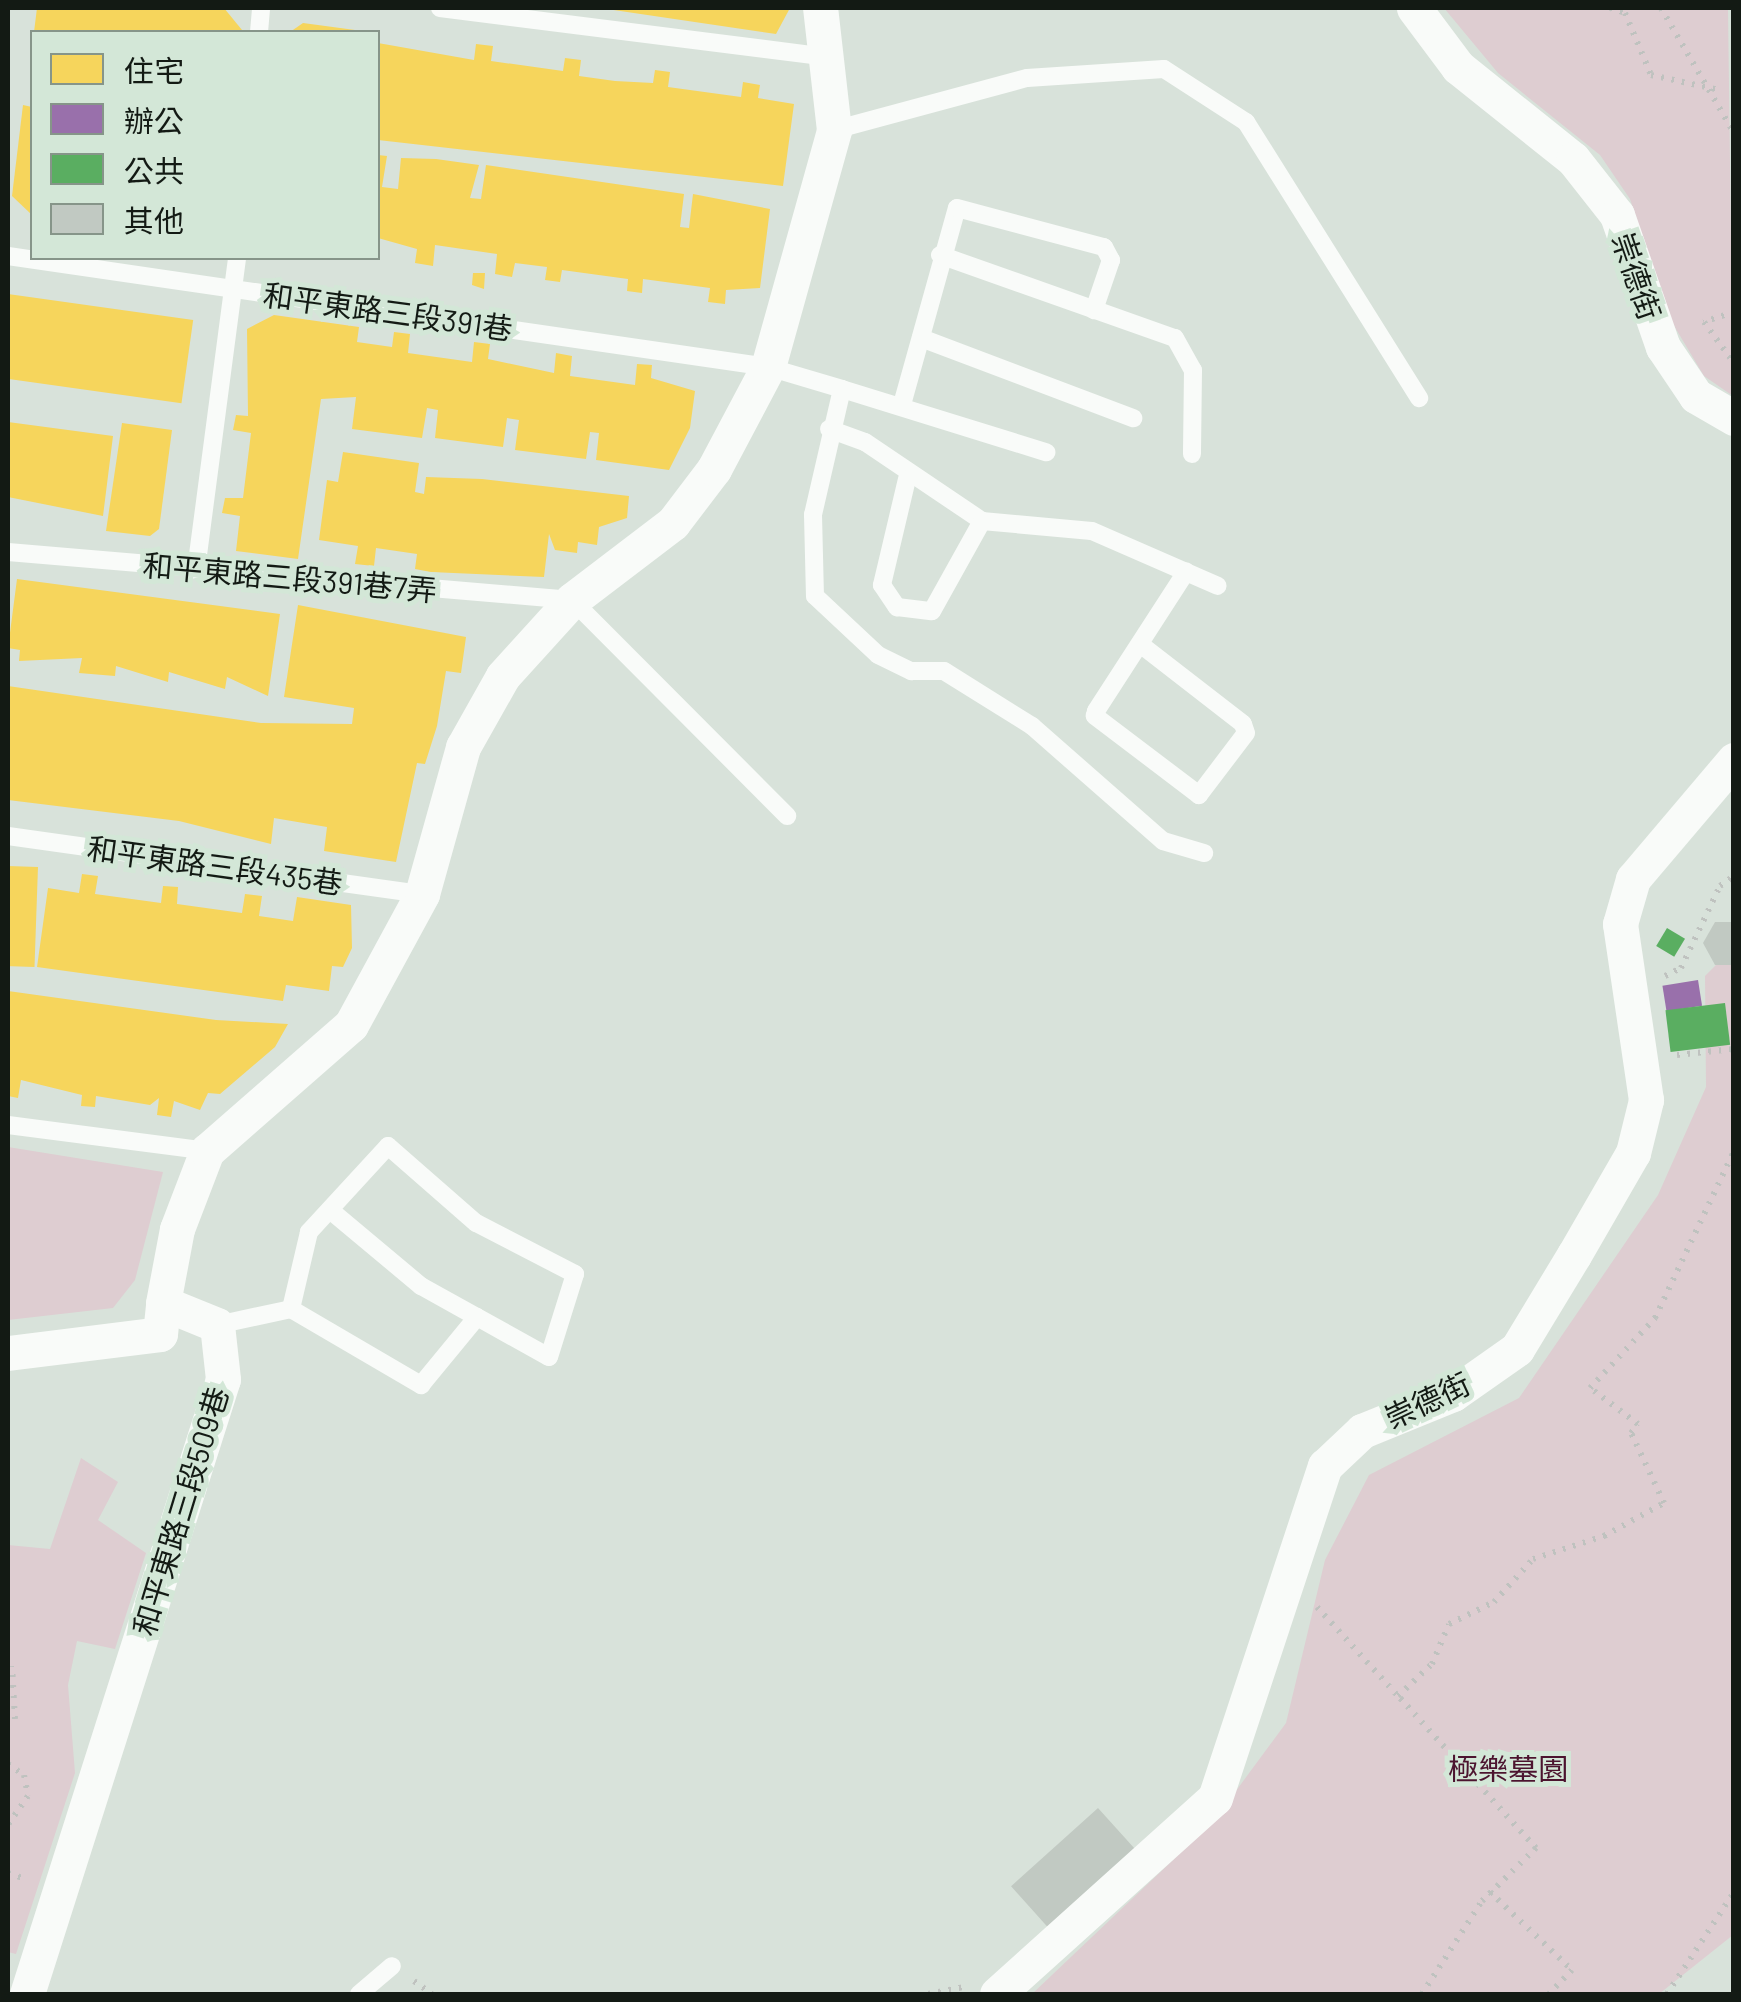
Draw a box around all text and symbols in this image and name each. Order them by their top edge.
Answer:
legend [30,30,380,260]
text: 住宅 [124,52,184,88]
text: 辦公 [124,102,184,138]
text: 公共 [124,152,184,188]
text: 其他 [124,202,184,238]
street label: 崇德街 [1605,228,1669,324]
street label: 和平東路三段391巷 [261,276,515,346]
street label: 和平東路三段391巷7弄 [141,546,439,608]
street label: 和平東路三段435巷 [85,829,345,901]
street label: 崇德街 [1379,1365,1475,1435]
street label: 和平東路三段509巷 [125,1382,235,1640]
park label: 極樂墓園 [1448,1750,1568,1786]

